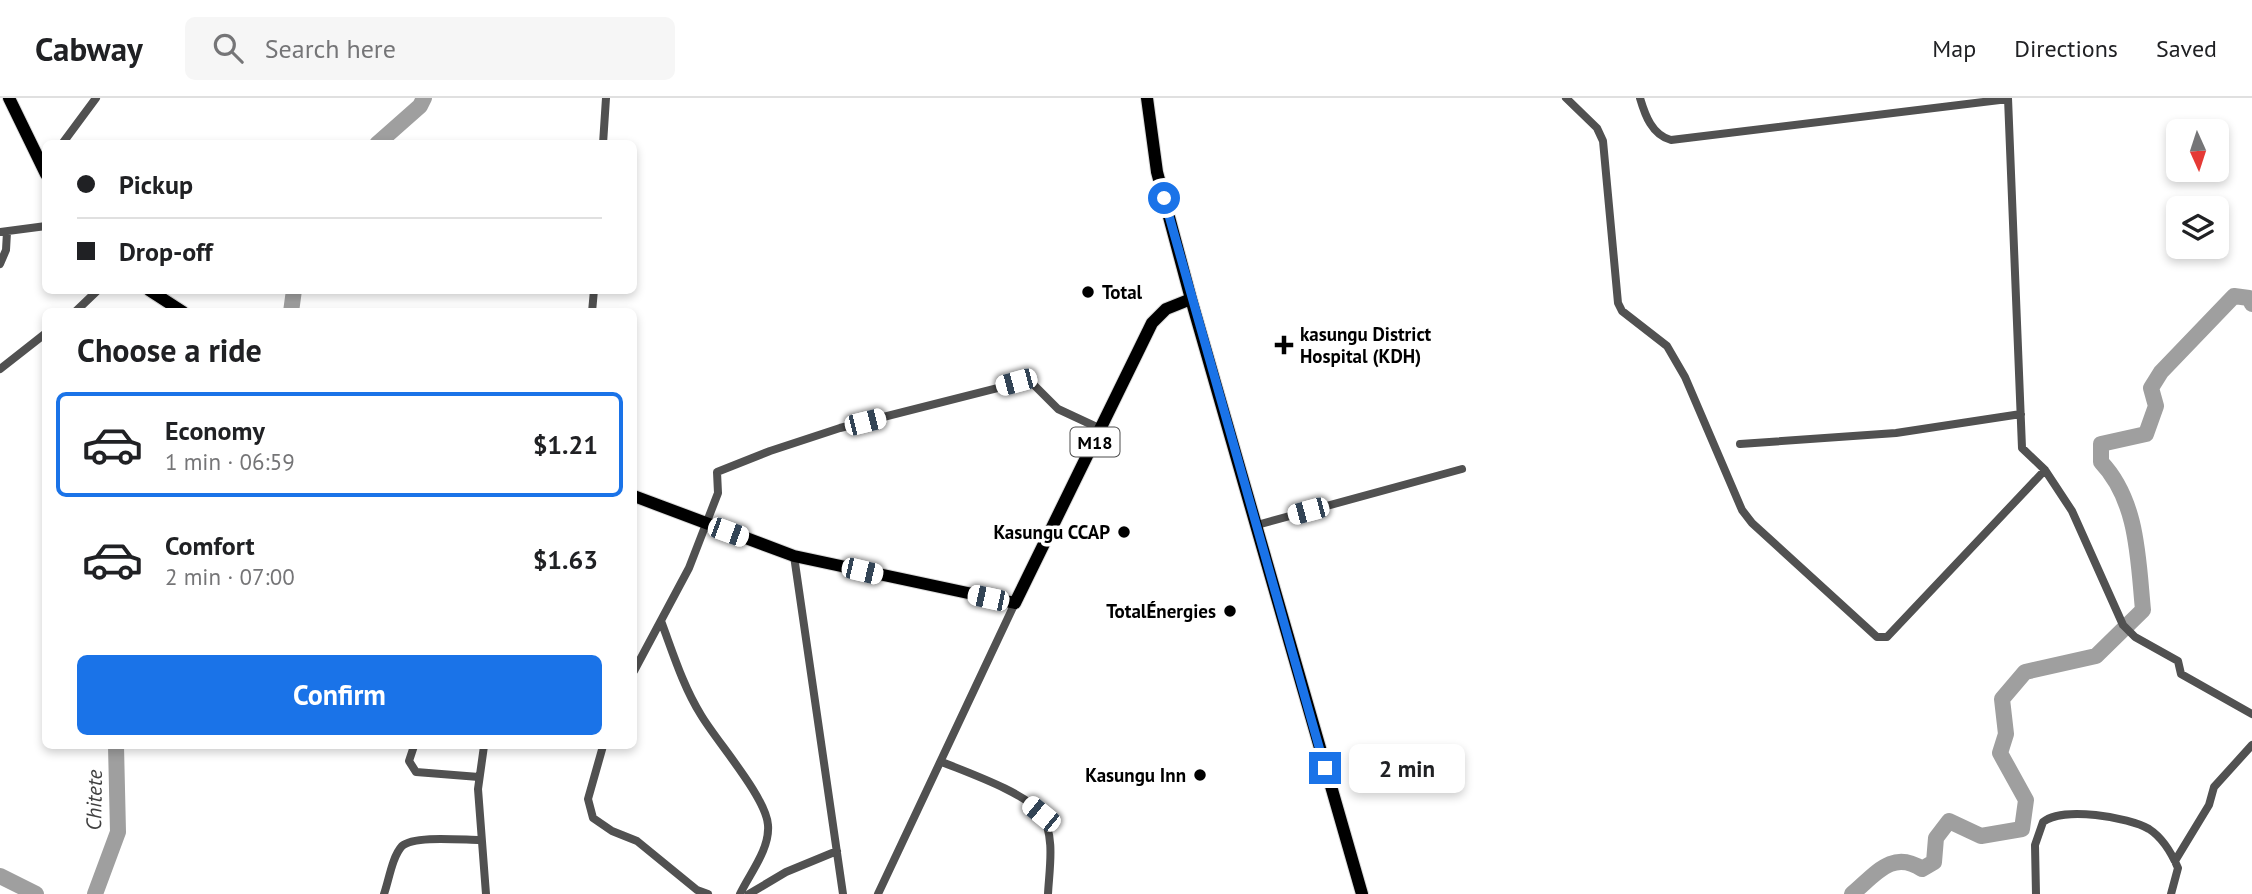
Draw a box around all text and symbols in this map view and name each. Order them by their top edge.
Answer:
search box [185,17,675,80]
text: Cabway [35,27,143,70]
icon: search [209,29,247,67]
text: Search here [265,32,396,65]
text: Map [1932,33,1976,64]
text: Directions [2014,33,2118,64]
text: Saved [2156,33,2217,64]
north arrow [2166,119,2230,182]
map controls [2166,119,2229,259]
text: Pickup [119,168,193,201]
route start [1148,182,1180,214]
button: layers [2166,196,2229,259]
text: Drop-off [119,235,213,268]
place label: Total [1102,280,1143,304]
marker: Total [1080,284,1096,300]
place label: kasungu District Hospital (KDH) [1300,322,1432,368]
text: Choose a ride [77,329,262,371]
marker: kasungu District Hospital (KDH) [1274,335,1294,355]
car [993,366,1040,398]
car [843,407,888,437]
icon: car [81,413,144,476]
text: Economy [165,414,265,447]
text: $1.21 [533,428,598,461]
road number: M18 [1070,428,1120,456]
text: 1 min · 06:59 [165,447,295,476]
car [1285,495,1332,527]
car [705,515,752,549]
place label: Kasungu CCAP [993,520,1110,544]
marker: Kasungu CCAP [1116,524,1132,540]
icon: car [81,528,144,591]
text: Comfort [165,529,255,562]
text: $1.63 [533,543,598,576]
car [840,556,885,586]
text: 2 min · 07:00 [165,562,295,591]
car [966,583,1011,613]
place label: TotalÉnergies [1106,599,1216,623]
marker: TotalÉnergies [1222,603,1238,619]
button: Confirm [77,655,602,735]
callout: 2 min [1350,744,1465,792]
route end [1309,752,1341,784]
text: 2 min [1379,754,1435,783]
place label: Kasungu Inn [1085,763,1186,787]
marker: Kasungu Inn [1192,767,1208,783]
water label: Chitete [80,769,108,831]
car [1019,793,1064,835]

